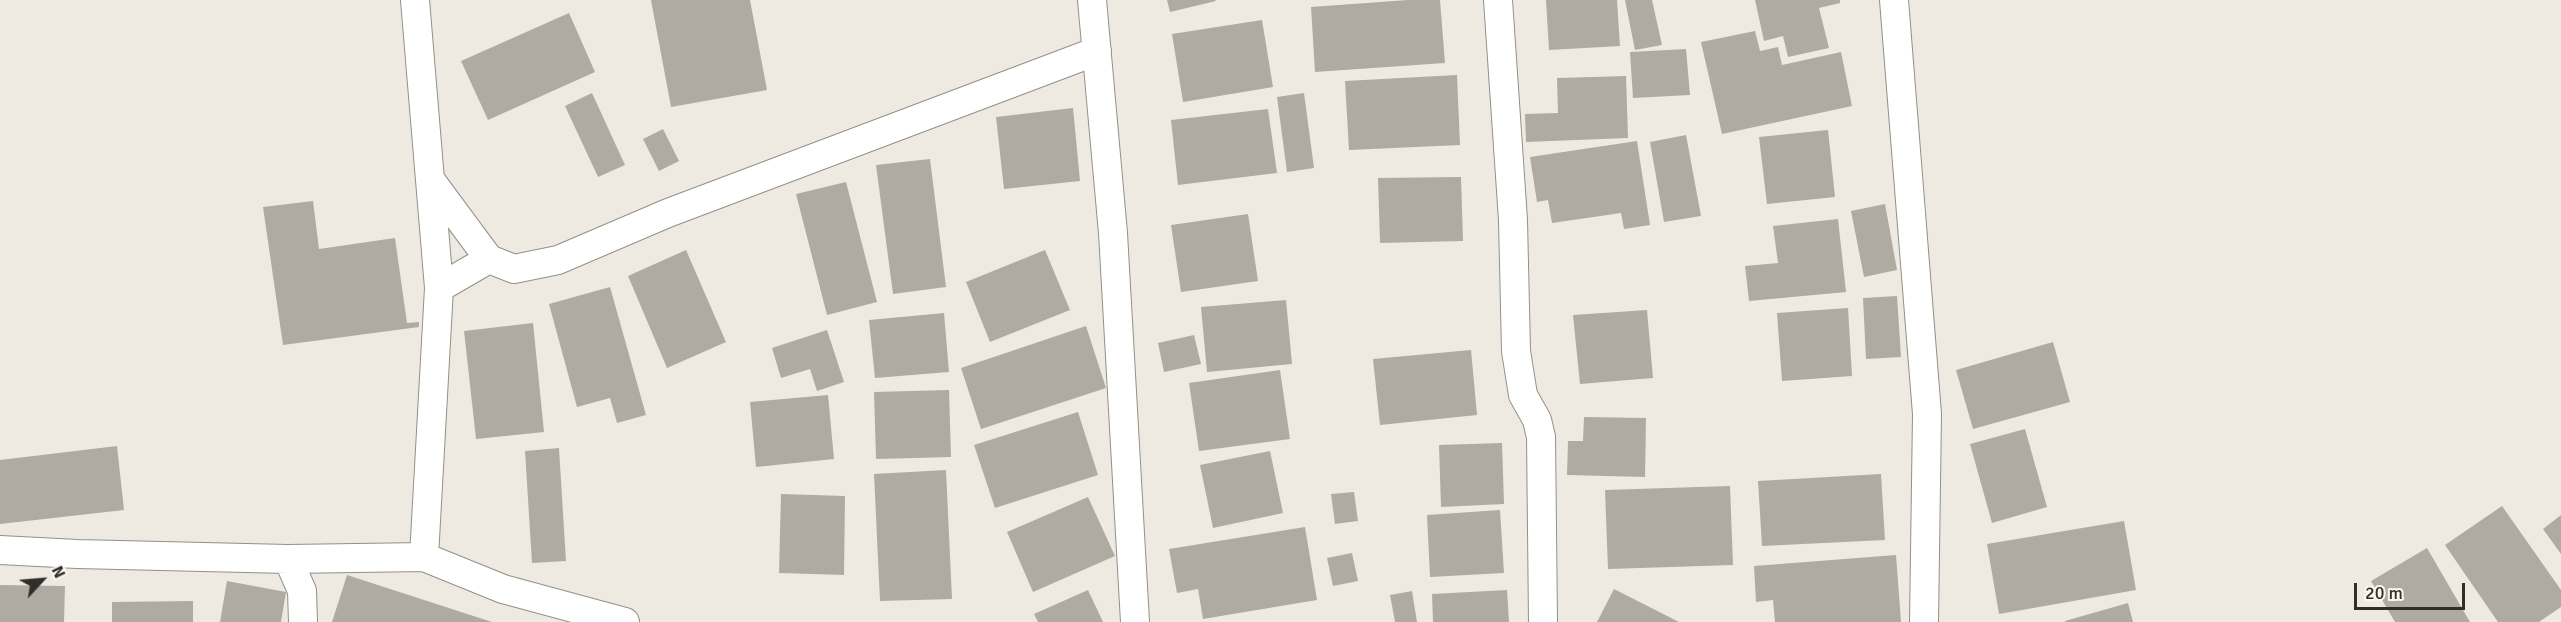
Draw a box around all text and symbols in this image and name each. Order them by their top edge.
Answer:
north arrow [12,550,72,610]
text: N [47,563,70,581]
scale bar [2357,571,2468,609]
text: 20 m [2365,582,2403,604]

